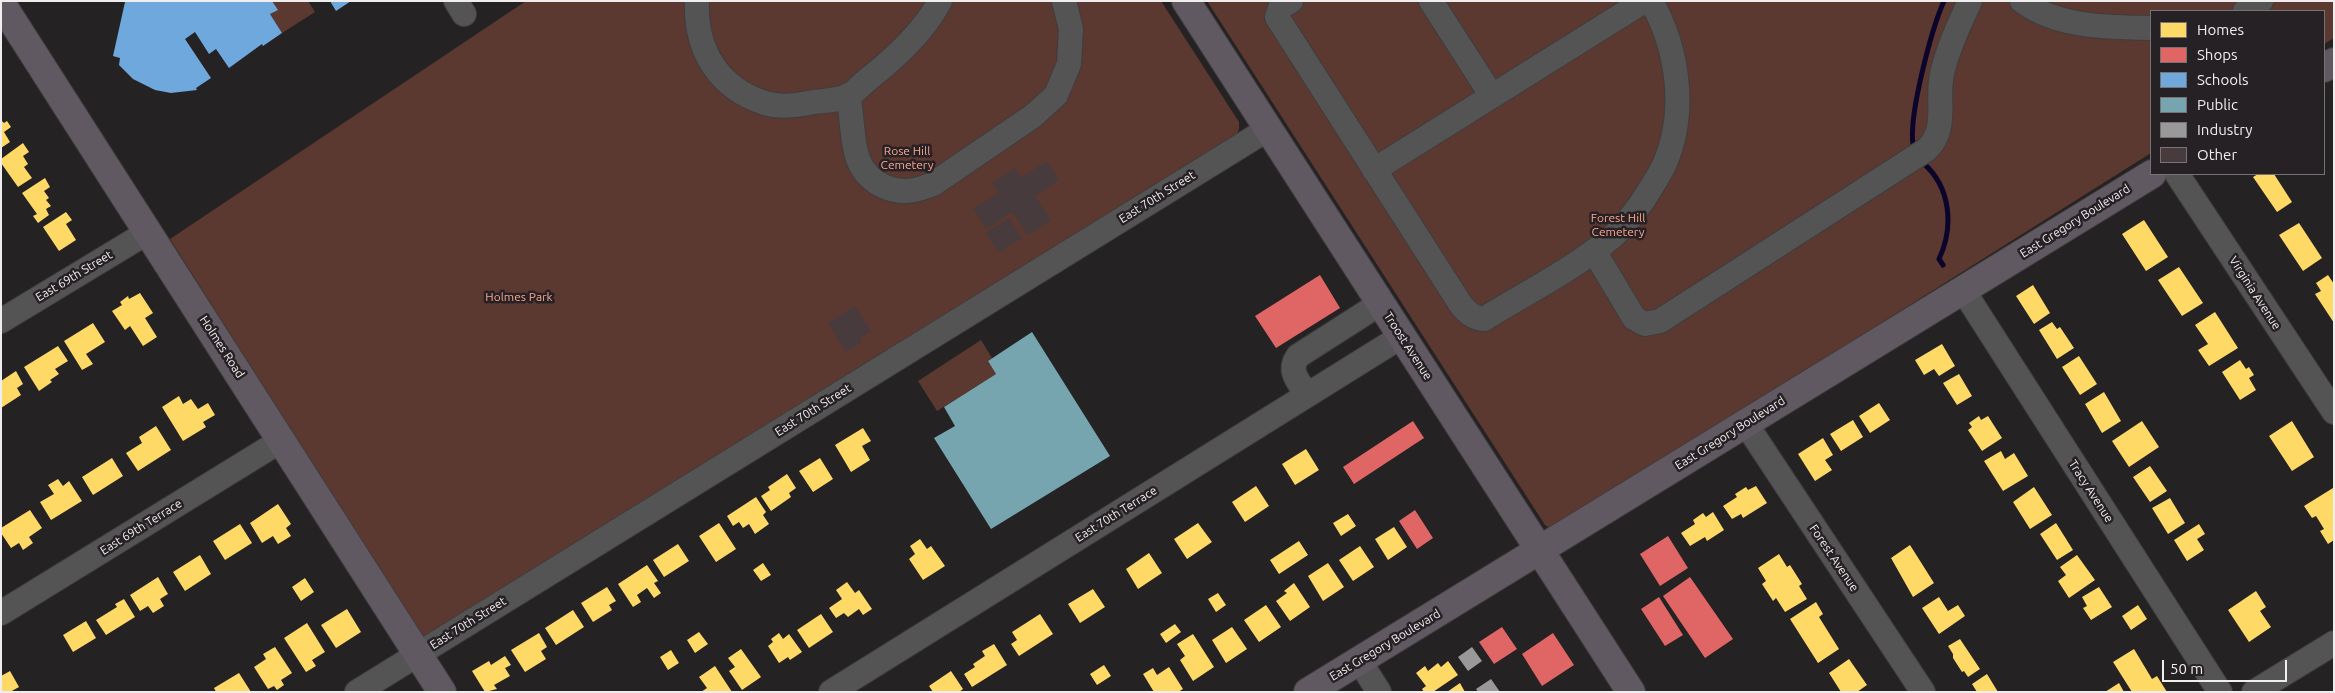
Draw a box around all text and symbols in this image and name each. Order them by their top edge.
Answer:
legend [2150,10,2325,175]
text: Homes [2197,21,2244,38]
text: Shops [2197,46,2238,63]
text: Schools [2197,71,2248,88]
text: Public [2197,96,2238,113]
text: Industry [2197,121,2252,138]
park label: Rose Hill Cemetery [881,144,933,172]
text: Other [2197,146,2237,163]
street label: East 70th Street [1116,168,1198,226]
street label: East Gregory Boulevard [2017,181,2133,261]
park label: Forest Hill Cemetery [1591,211,1645,239]
street label: East 69th Street [33,247,115,305]
street label: Virginia Avenue [2226,254,2284,332]
park label: Holmes Park [485,290,553,304]
street label: Troost Avenue [1381,309,1435,383]
street label: Holmes Road [197,313,247,381]
street label: East 70th Street [772,381,854,439]
street label: East Gregory Boulevard [1672,393,1788,473]
street label: Tracy Avenue [2065,457,2117,525]
street label: East 70th Terrace [1073,483,1159,545]
street label: East 69th Terrace [98,496,184,558]
street label: Forest Avenue [1806,522,1862,594]
street label: East 70th Street [427,594,509,652]
street label: East Gregory Boulevard [1327,606,1443,684]
scale bar [2165,650,2290,682]
text: 50 m [2170,660,2203,677]

